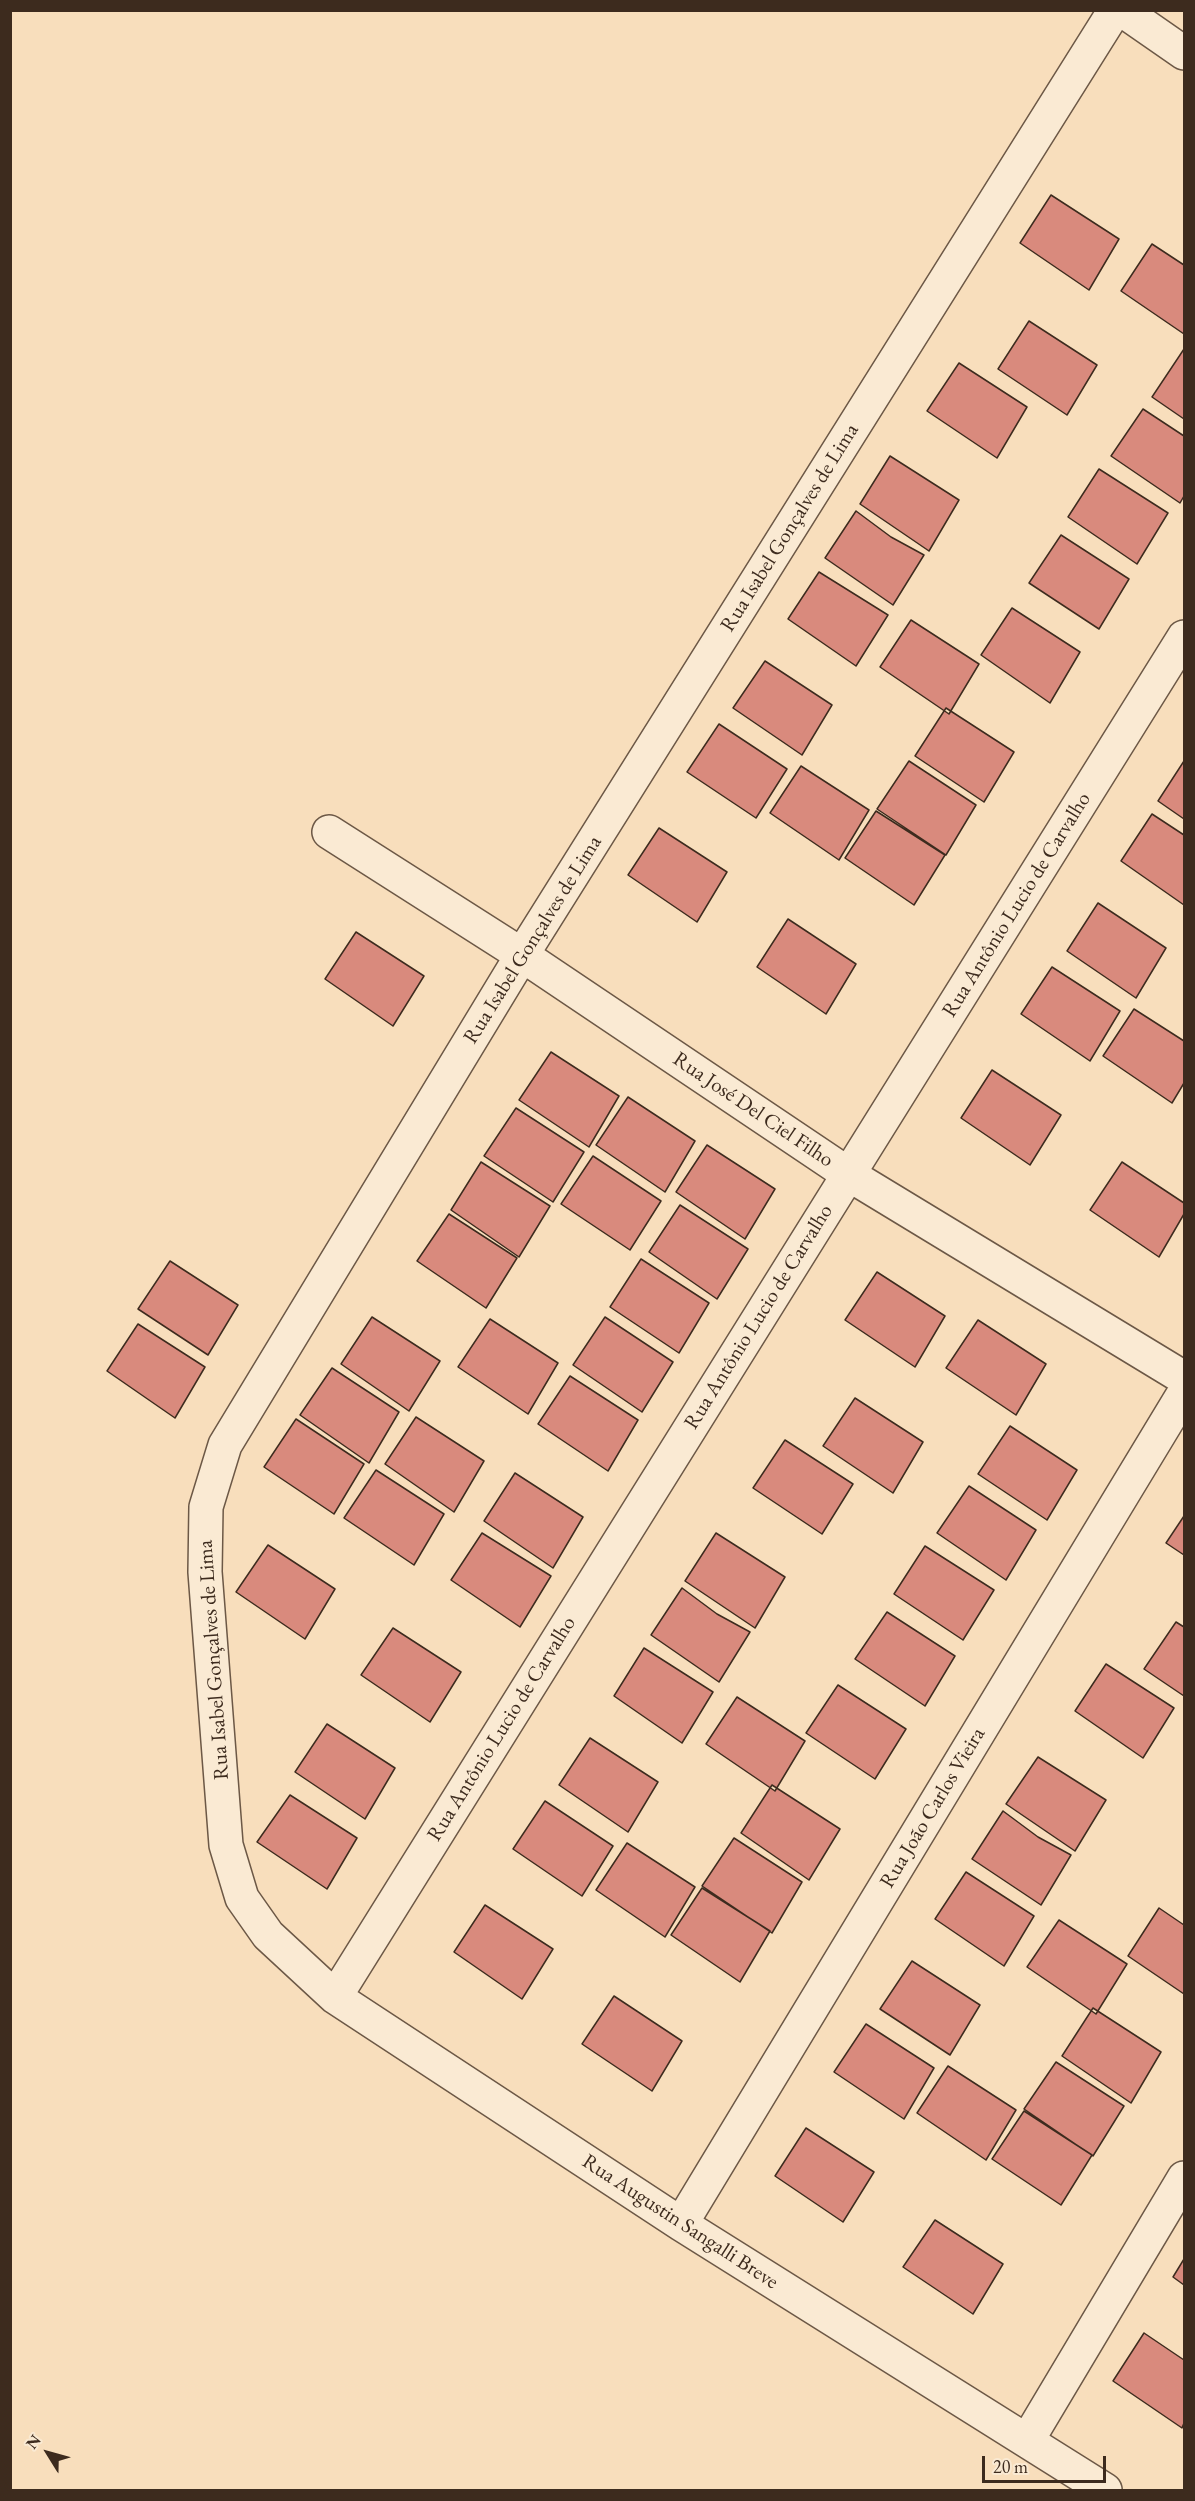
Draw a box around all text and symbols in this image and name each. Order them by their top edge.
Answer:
street label: Rua Isabel Gonçalves de Lima [716,419,864,637]
street label: Rua Antônio Lucio de Carvalho [937,788,1097,1022]
street label: Rua Isabel Gonçalves de Lima [459,831,607,1049]
street label: Rua José Del Ciel Filho [668,1047,838,1173]
street label: Rua Antônio Lucio de Carvalho [679,1200,839,1434]
street label: Rua Isabel Gonçalves de Lima [193,1539,235,1781]
street label: Rua Antônio Lucio de Carvalho [422,1612,582,1846]
street label: Rua João Carlos Vieira [875,1723,991,1893]
street label: Rua Augustin Sangalli Breve [577,2149,783,2295]
north arrow [18,2423,78,2483]
text: N [21,2430,46,2453]
scale bar [985,2444,1110,2482]
text: 20 m [993,2455,1028,2478]

